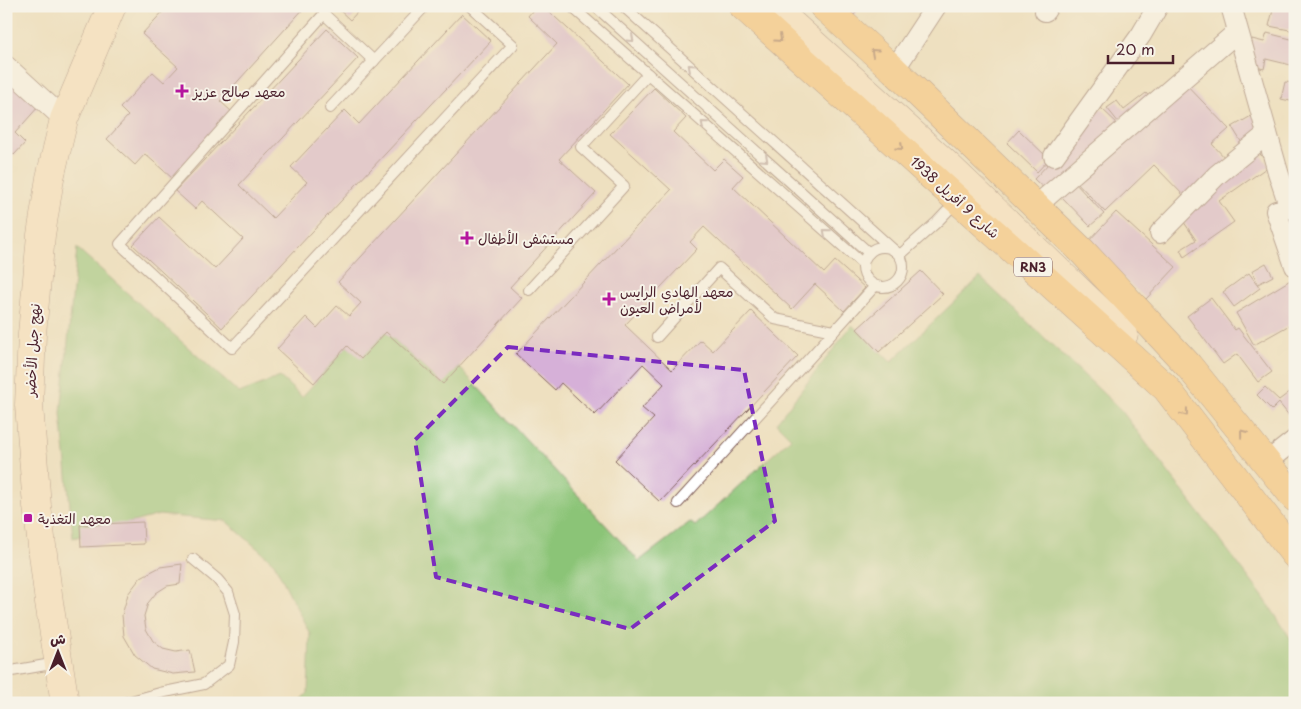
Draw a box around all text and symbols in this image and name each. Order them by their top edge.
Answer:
scale bar [1108,32,1174,64]
one-way arrow [626,33,635,42]
one-way arrow [774,33,783,42]
text: 20 m [1116,37,1155,60]
one-way arrow [871,49,880,58]
one-way arrow [687,64,696,73]
place label: معهد صالح عزيز [192,81,285,102]
marker: معهد صالح عزيز [175,84,189,98]
one-way arrow [701,121,710,130]
one-way arrow [895,141,904,150]
street label: شارع 9 أفريل 1938 [906,151,1004,243]
one-way arrow [760,153,769,162]
place label: مستشفى الأطفال [478,228,574,249]
one-way arrow [823,229,832,238]
marker: مستشفى الأطفال [460,231,474,245]
road number: RN3 [1014,258,1052,276]
place label: معهد الهادي الرايس لأمراض العيون [620,281,733,318]
marker: معهد الهادي الرايس لأمراض العيون [602,292,616,306]
street label: نهج جبل الأخضر [19,303,45,398]
one-way arrow [1180,407,1188,416]
one-way arrow [1240,430,1248,439]
place label: معهد التغذية [38,508,111,529]
marker: معهد التغذية [22,512,34,524]
north arrow [32,626,82,676]
text: ش [50,628,66,649]

